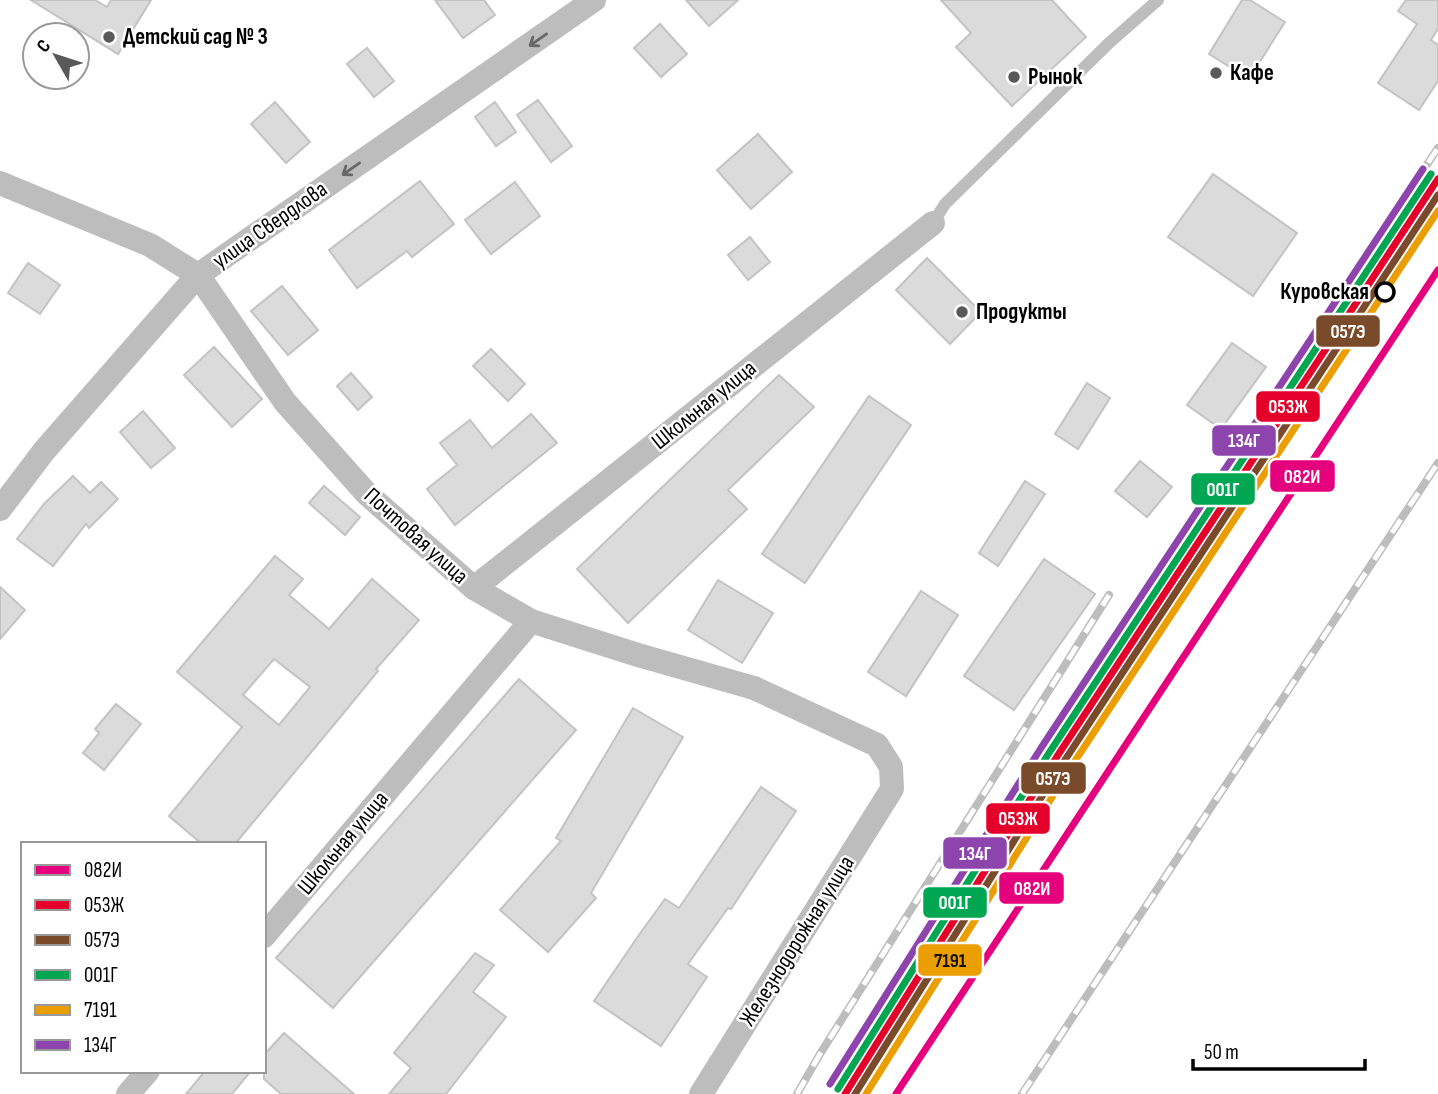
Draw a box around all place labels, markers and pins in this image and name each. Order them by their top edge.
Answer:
place label: Детский сад № 3 [123,23,268,51]
marker: Детский сад № 3 [101,29,117,45]
place label: Кафе [1230,59,1274,87]
place label: Рынок [1028,63,1083,91]
marker: Кафе [1208,65,1224,81]
marker: Рынок [1006,69,1022,85]
place label: Куровская [1280,278,1369,306]
marker: Куровская [1375,282,1395,302]
place label: Продукты [976,298,1067,326]
marker: Продукты [954,304,970,320]

